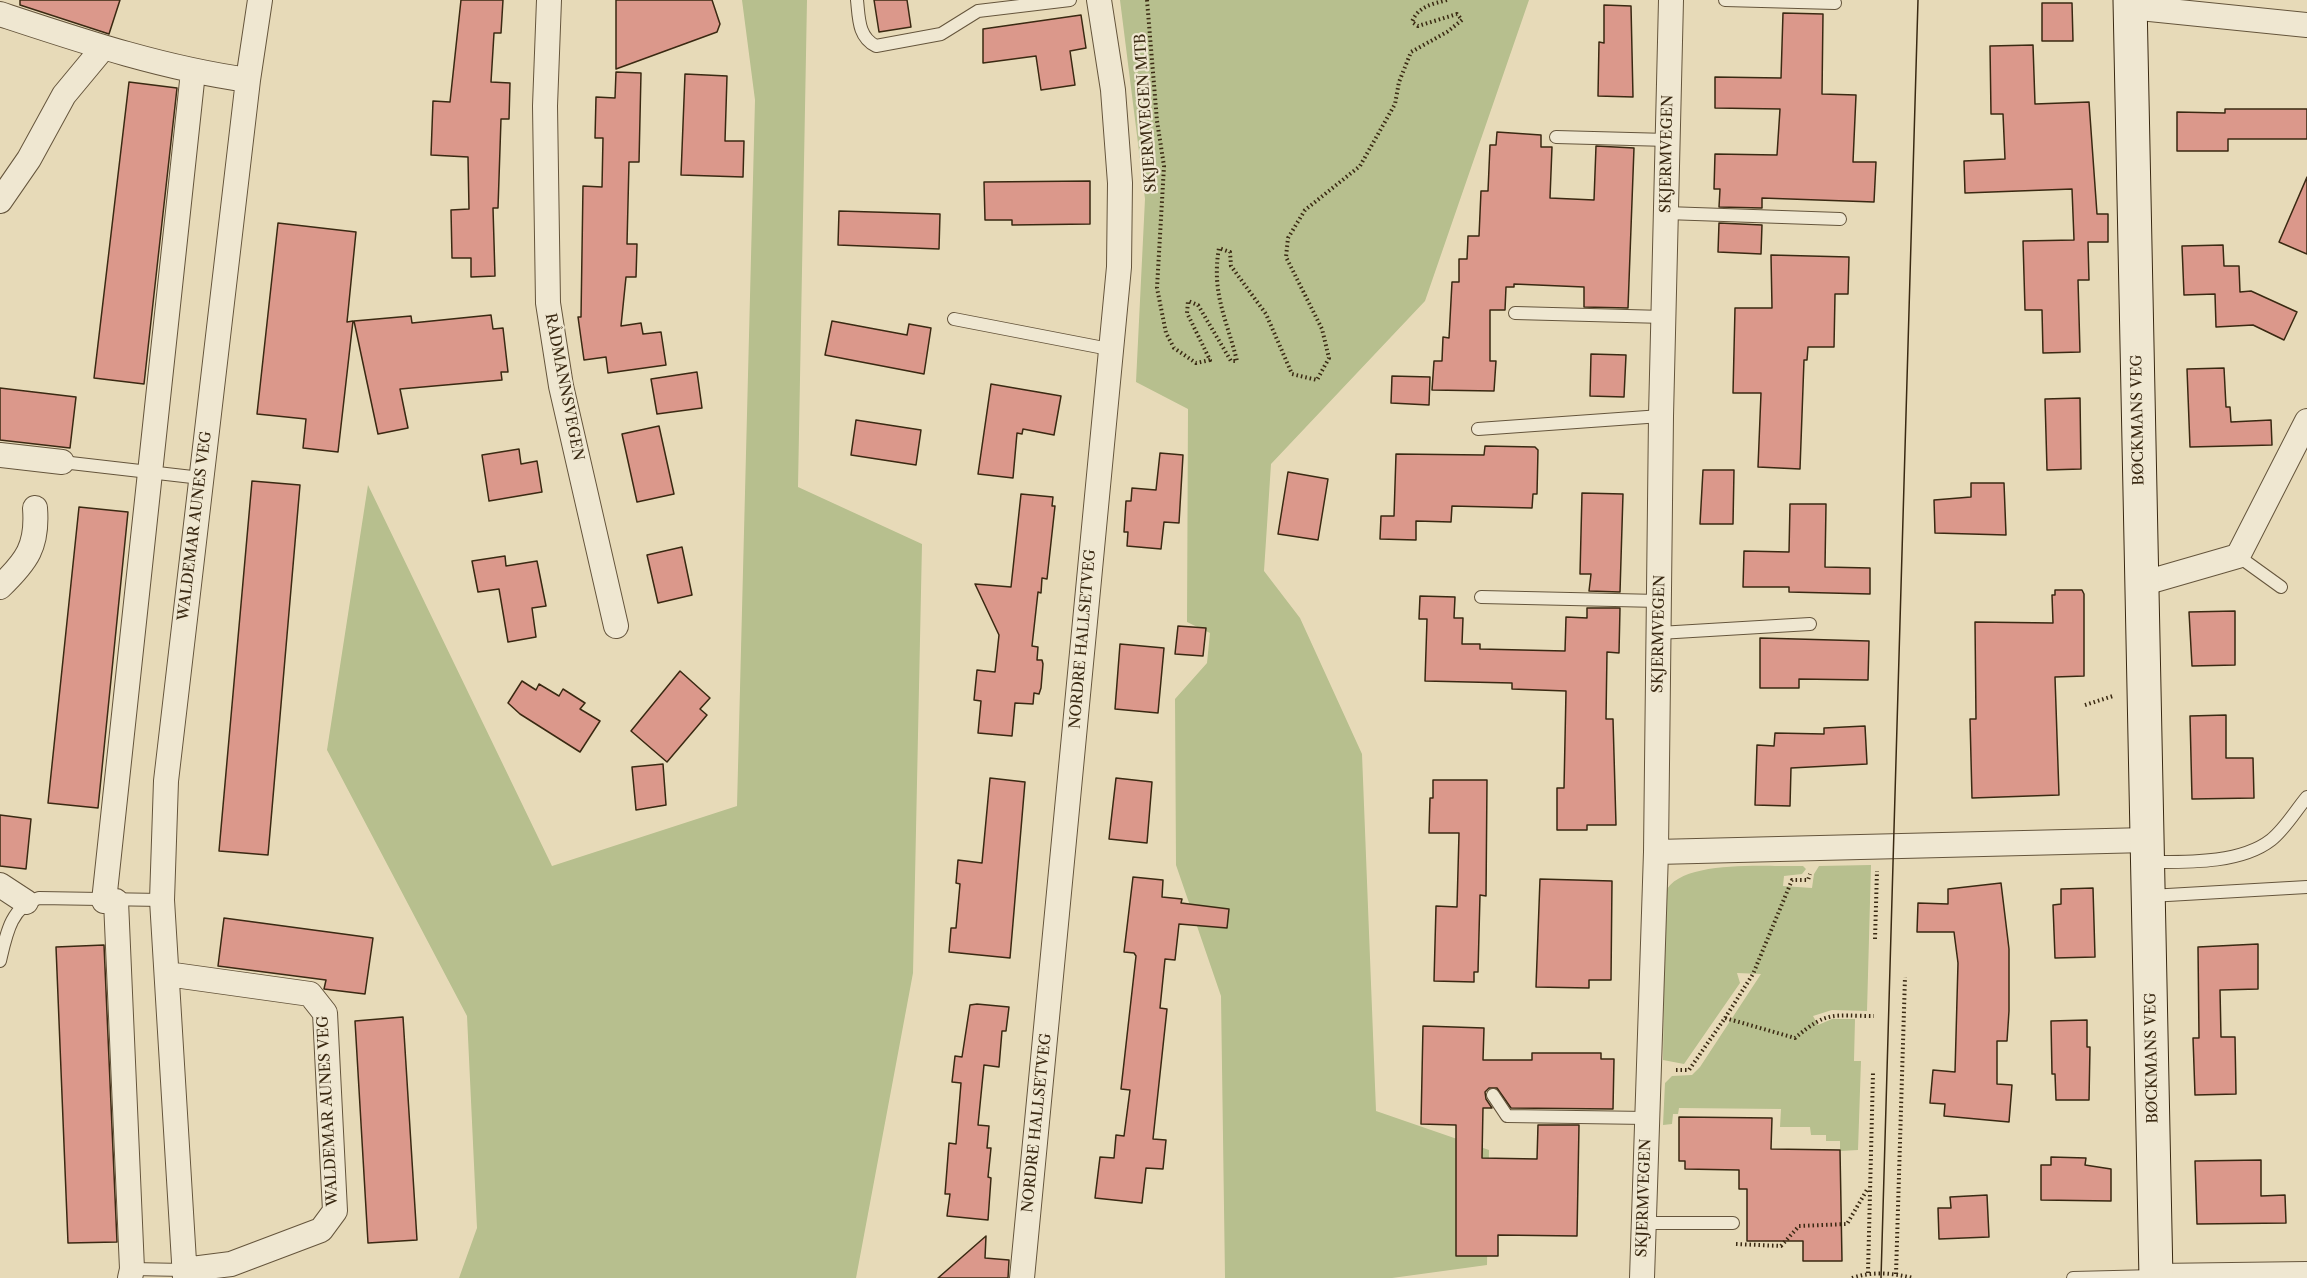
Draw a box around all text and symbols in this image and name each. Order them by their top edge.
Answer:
street label: SKJERMVEGEN MTB [1131,33,1161,193]
street label: SKJERMVEGEN [1657,95,1677,213]
street label: RÅDMANNSVEGEN [541,312,587,462]
street label: BØCKMANS VEG [2128,354,2148,486]
street label: WALDEMAR AUNES VEG [174,430,216,622]
street label: NORDRE HALLSETVEG [1066,548,1100,730]
street label: SKJERMVEGEN [1649,575,1669,693]
street label: BØCKMANS VEG [2142,992,2162,1124]
street label: WALDEMAR AUNES VEG [314,1015,342,1207]
street label: NORDRE HALLSETVEG [1019,1032,1055,1214]
street label: SKJERMVEGEN [1633,1138,1655,1258]

